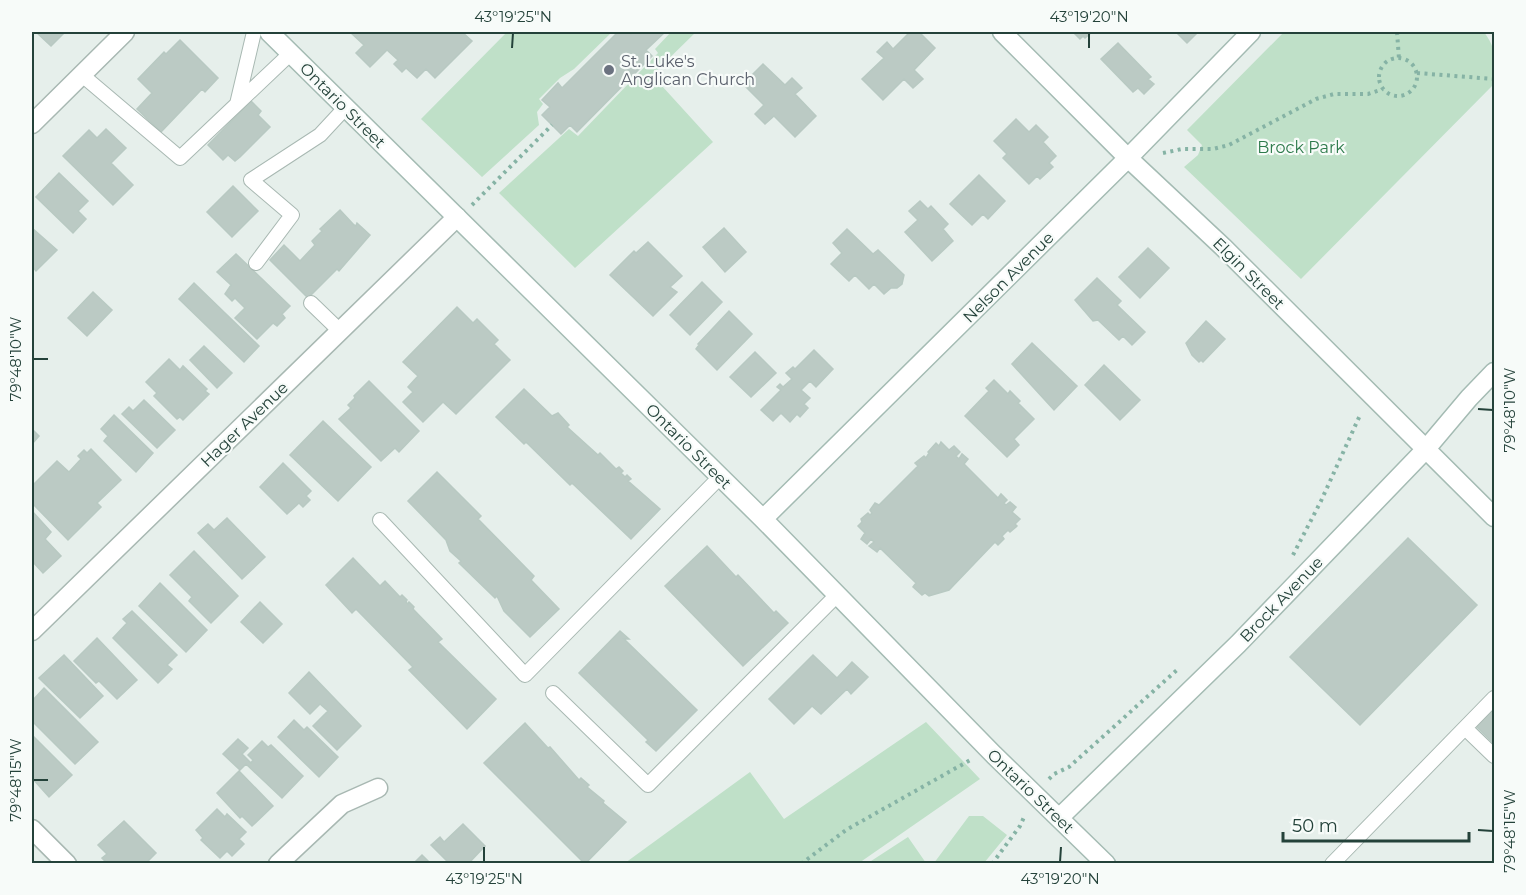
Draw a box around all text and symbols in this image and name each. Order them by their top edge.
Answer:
text: 43°19'25"N [474,7,552,26]
text: 43°19'20"N [1049,7,1129,26]
place label: St. Luke's Anglican Church [621,52,755,89]
street label: Ontario Street [296,59,390,152]
marker: St. Luke's Anglican Church [602,63,616,77]
park label: Brock Park [1257,138,1345,157]
street label: Nelson Avenue [959,228,1058,327]
street label: Elgin Street [1209,234,1289,314]
text: 79°48'10"W [6,316,25,401]
text: 79°48'10"W [1500,367,1519,452]
street label: Hager Avenue [197,378,292,471]
street label: Ontario Street [642,400,736,493]
street label: Brock Avenue [1236,553,1327,646]
text: 79°48'15"W [6,738,25,822]
street label: Ontario Street [983,745,1078,838]
text: 79°48'15"W [1500,789,1519,873]
scale bar [1283,805,1469,843]
text: 50 m [1292,815,1338,837]
text: 43°19'25"N [445,869,523,888]
text: 43°19'20"N [1020,869,1100,888]

